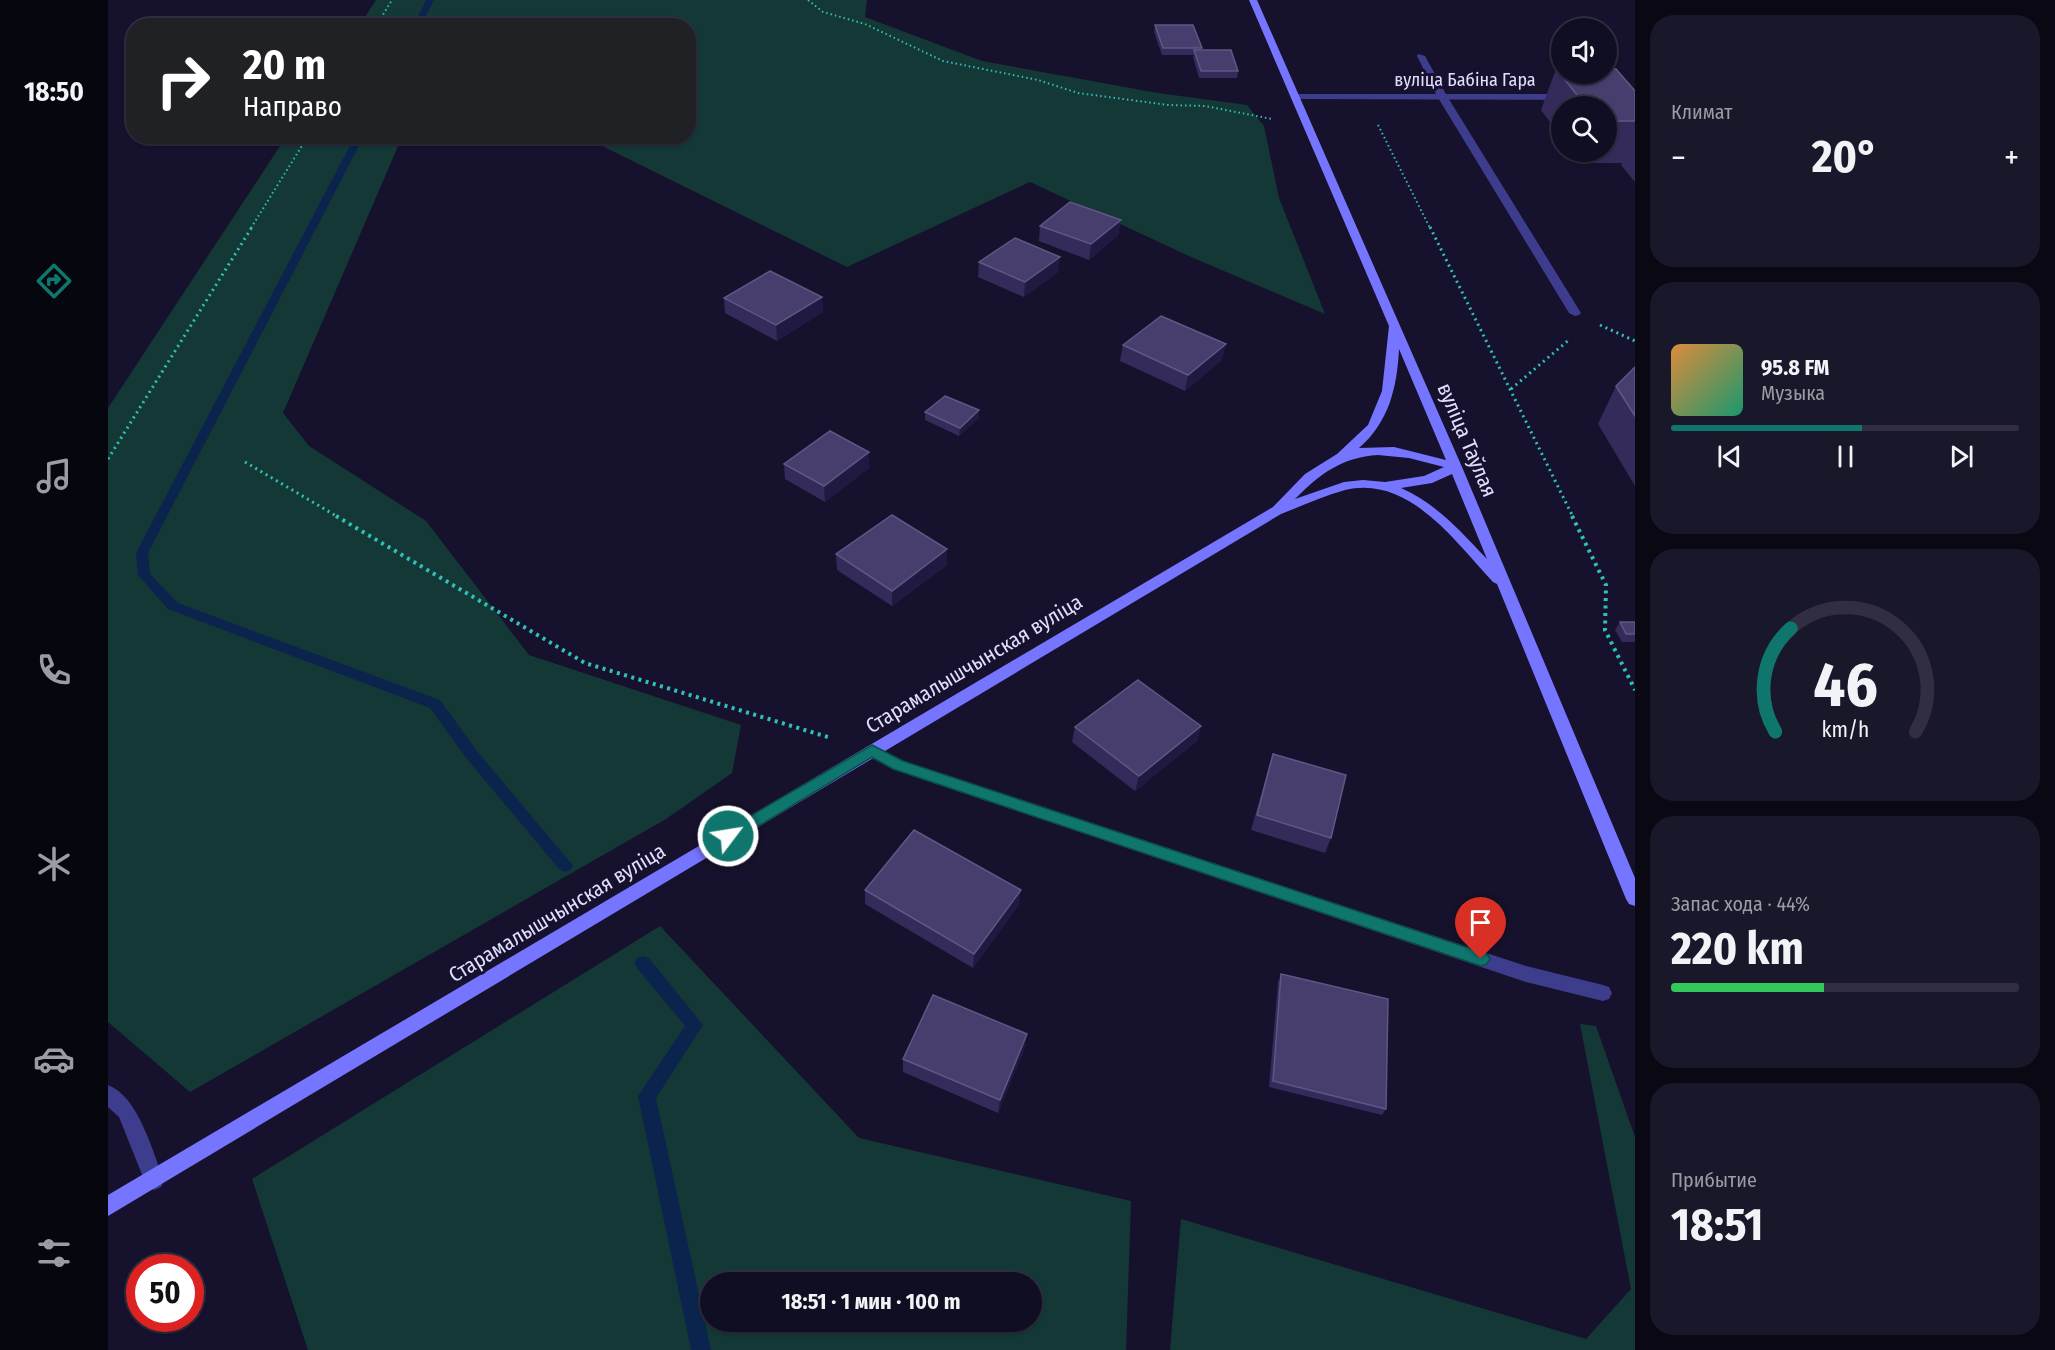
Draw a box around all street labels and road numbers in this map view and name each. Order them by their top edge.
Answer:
street label: вуліца Бабіна Гара [1394,69,1536,91]
street label: вуліца Таўлая [1431,379,1503,501]
street label: Старамалышчынская вуліца [861,589,1087,739]
street label: Старамалышчынская вуліца [444,838,670,988]

